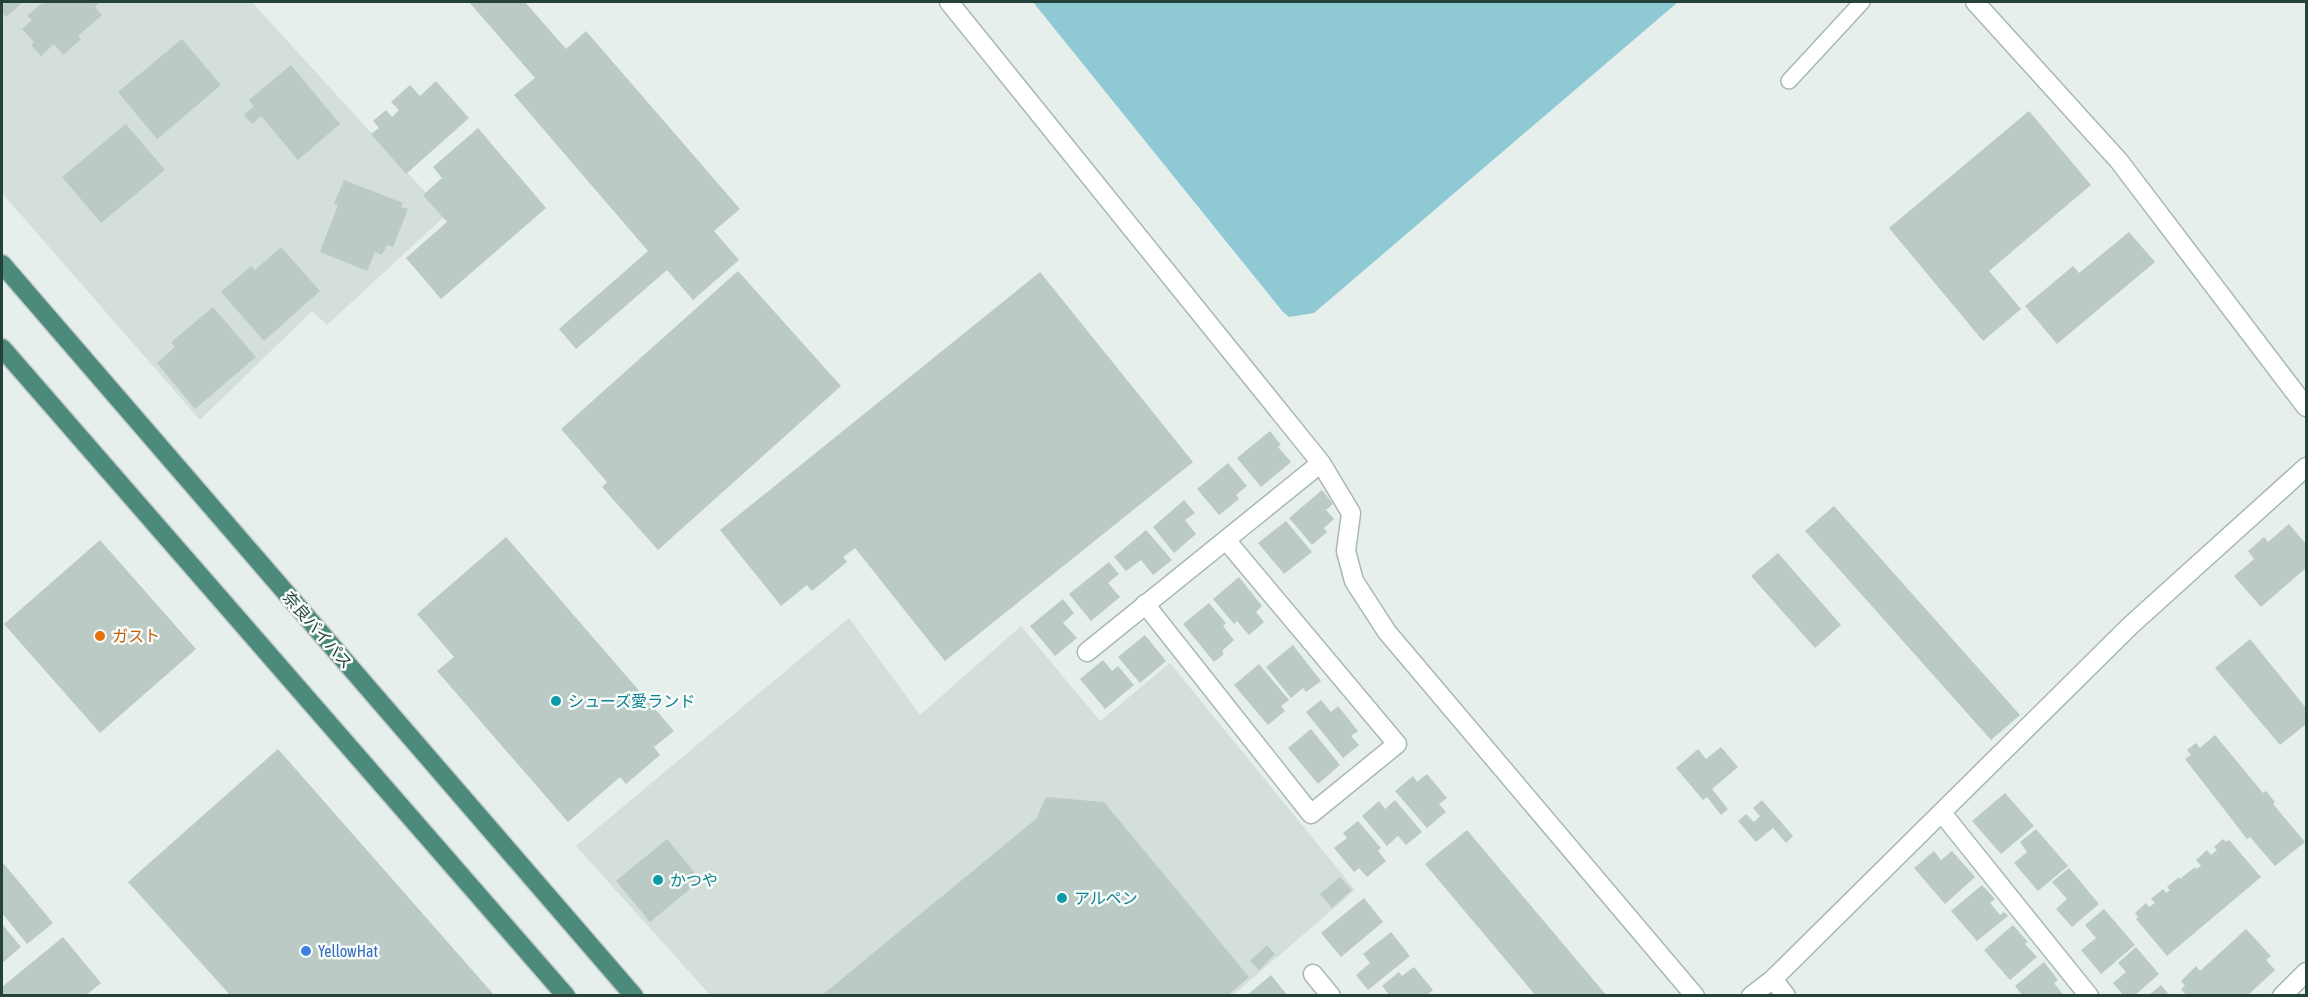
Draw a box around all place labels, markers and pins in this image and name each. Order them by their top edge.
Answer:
place label: ガスト [112,627,160,645]
marker: ガスト [93,629,107,643]
place label: シューズ愛ランド [568,692,695,710]
marker: シューズ愛ランド [549,694,563,708]
place label: かつや [670,871,718,889]
marker: かつや [651,873,665,887]
place label: アルペン [1074,889,1138,907]
marker: アルペン [1055,891,1069,905]
place label: YellowHat [318,942,378,960]
marker: YellowHat [299,944,313,958]

